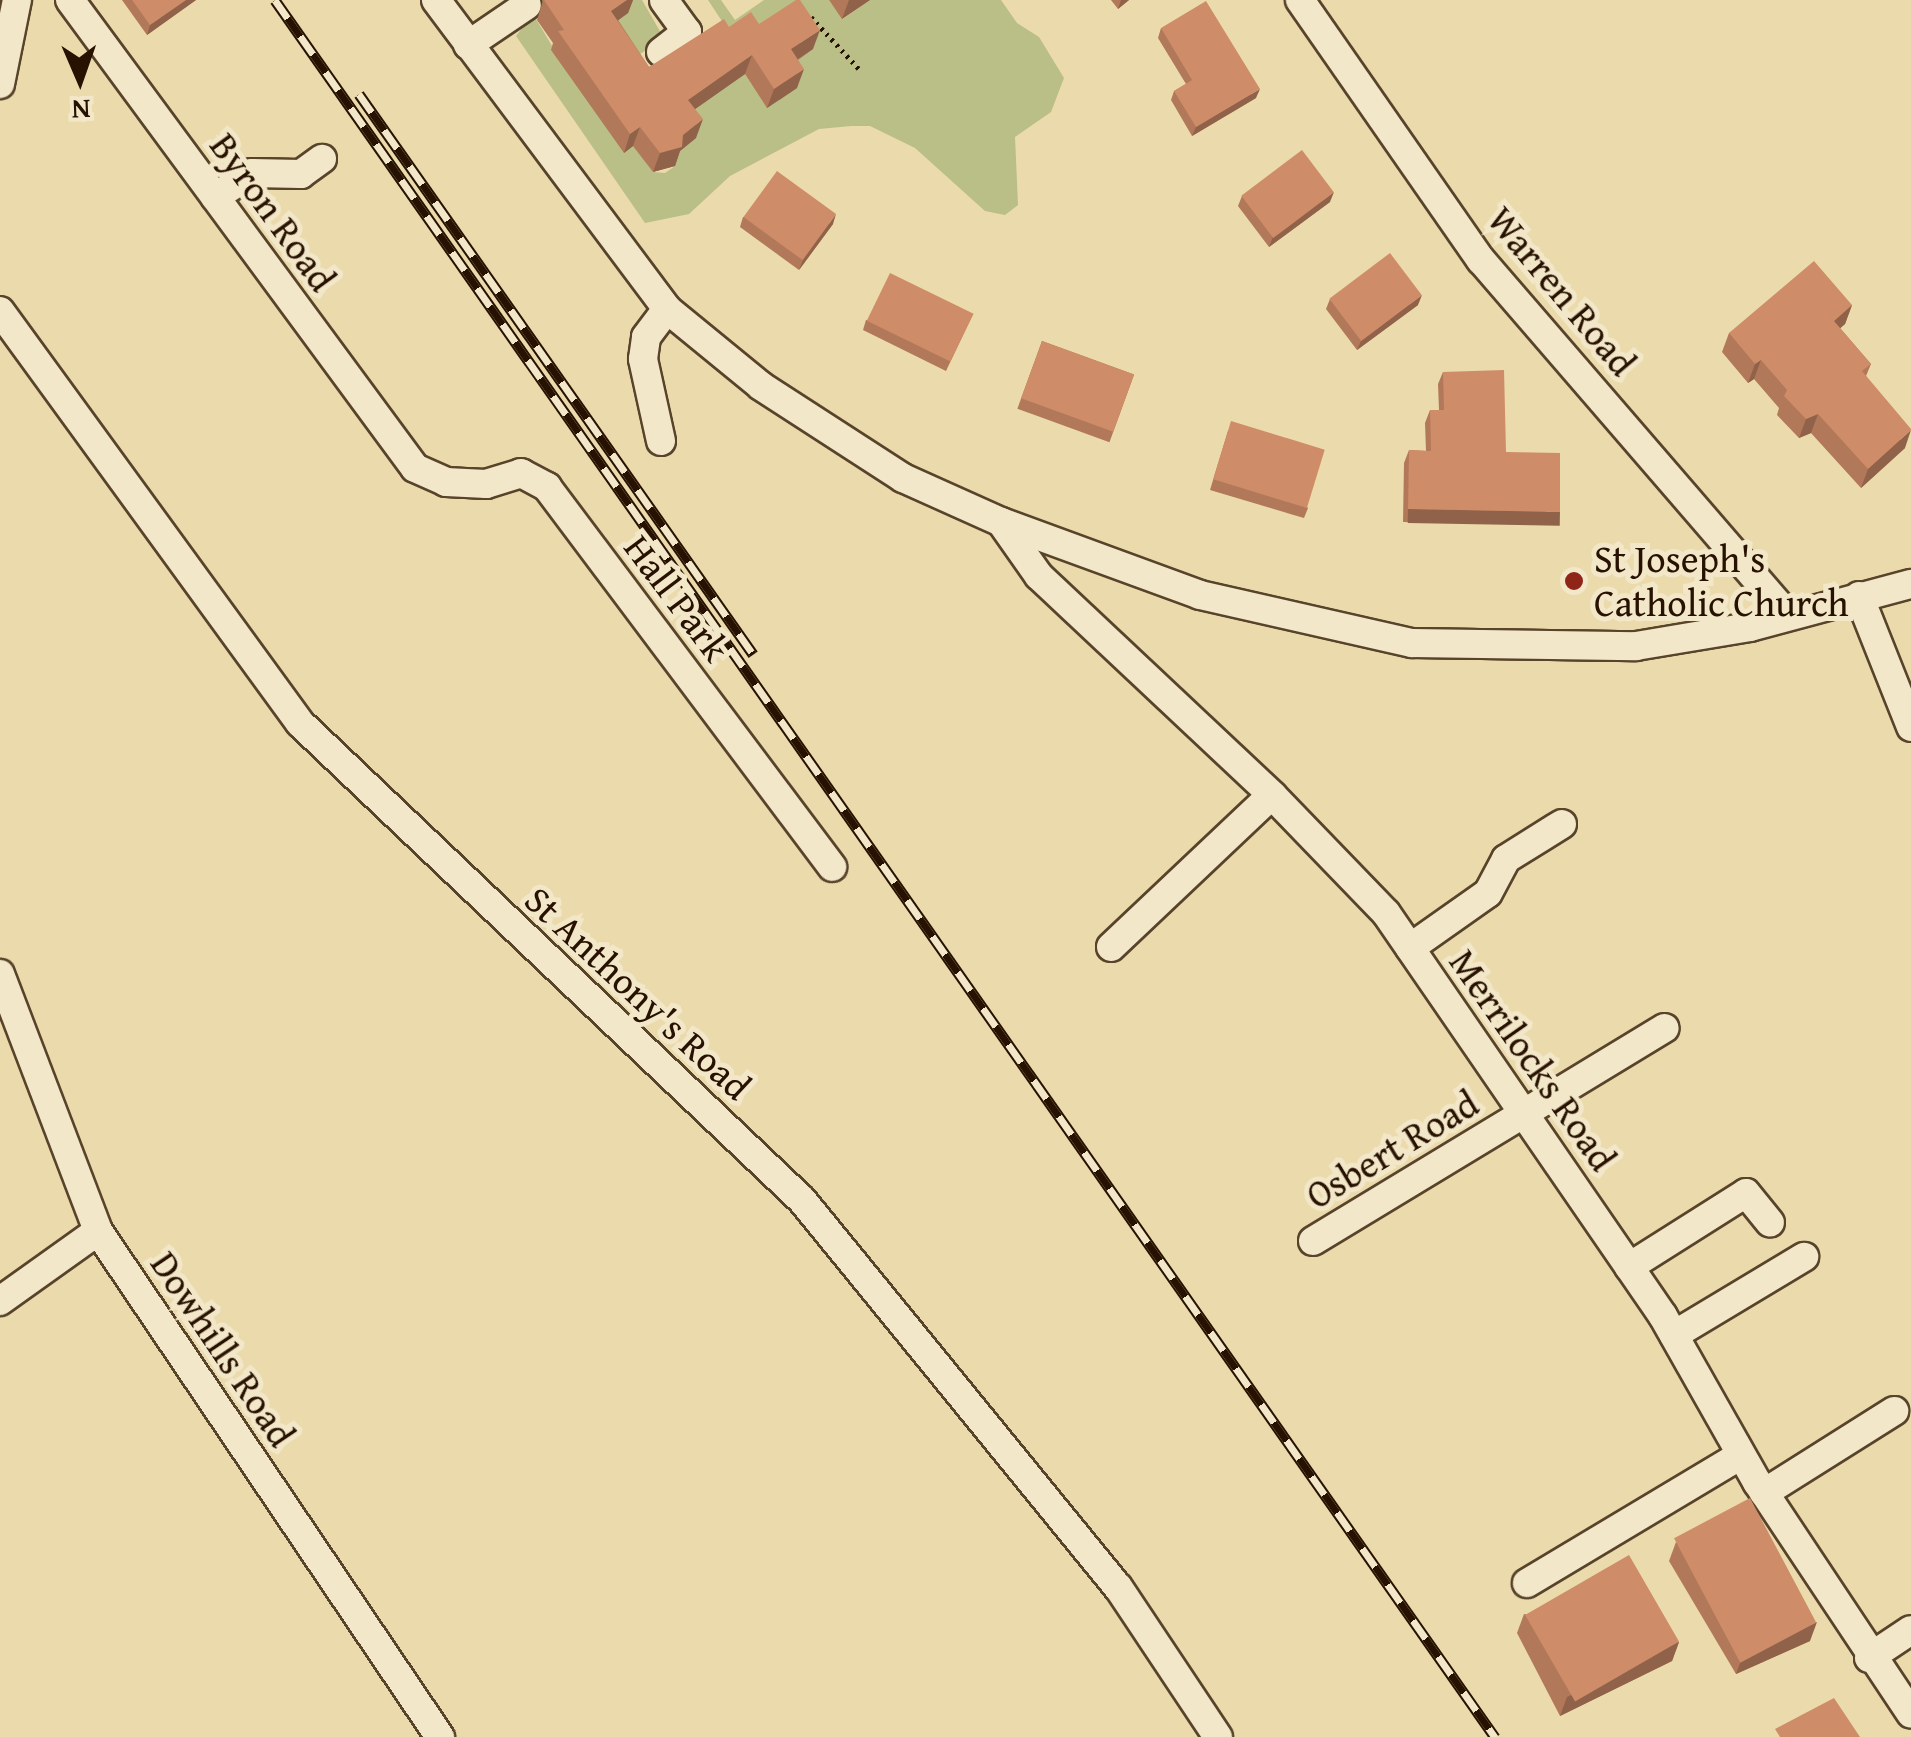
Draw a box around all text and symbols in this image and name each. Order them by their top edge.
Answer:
north arrow [30,30,130,130]
text: N [71,90,91,131]
street label: Byron Road [200,124,346,300]
street label: Warren Road [1478,197,1646,385]
street label: Hall Park [615,526,739,670]
place label: St Joseph's Catholic Church [1594,536,1849,626]
marker: St Joseph's Catholic Church [1563,570,1585,592]
street label: St Anthony's Road [516,877,760,1109]
street label: Merrilocks Road [1440,941,1626,1179]
street label: Osbert Road [1298,1080,1486,1218]
street label: Dowhills Road [141,1243,305,1455]

